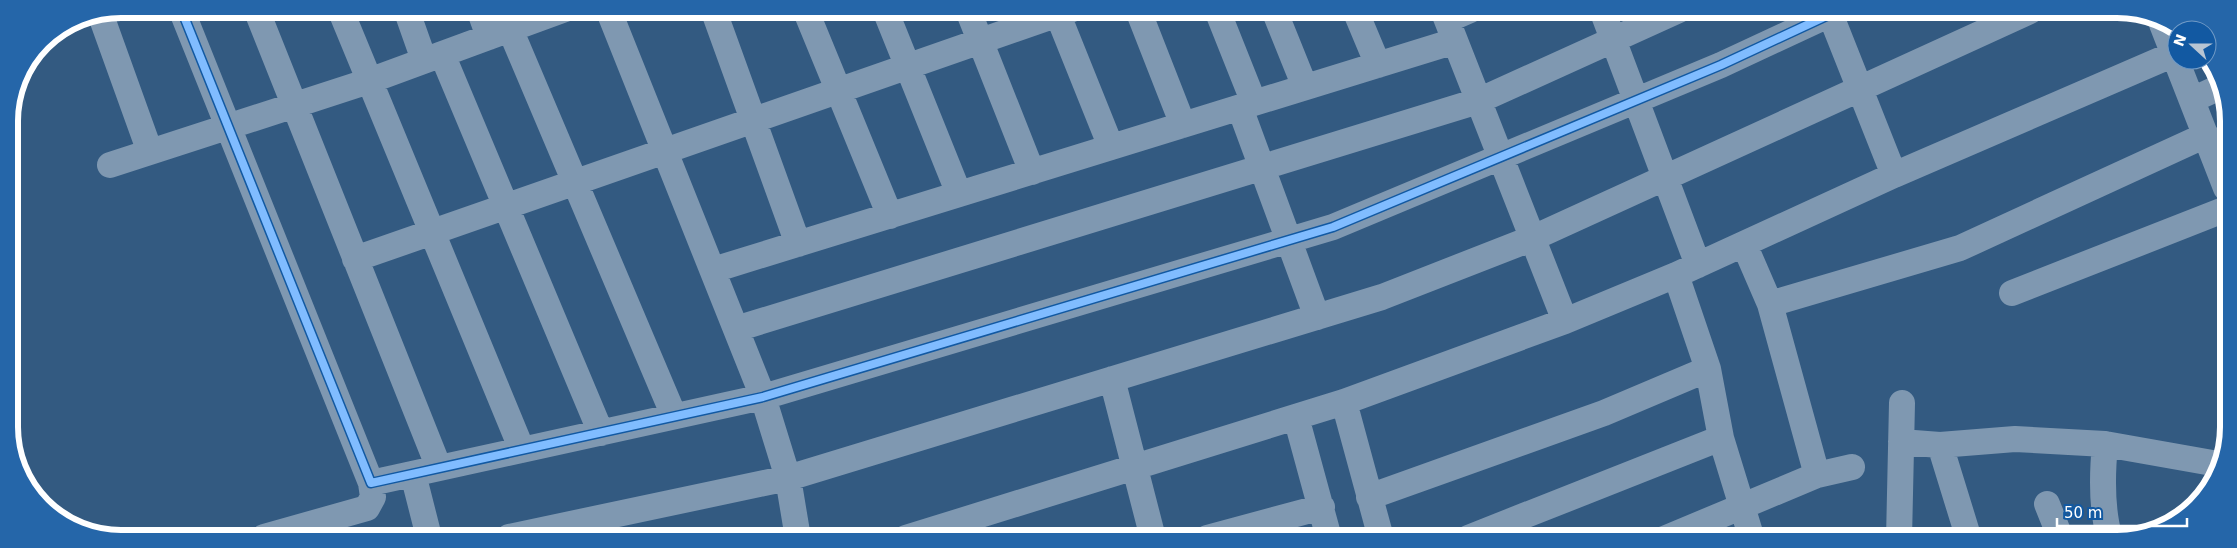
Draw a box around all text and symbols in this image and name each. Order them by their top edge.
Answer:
north arrow [2167,20,2217,70]
text: N [2170,32,2189,49]
scale bar [2057,496,2187,528]
text: 50 m [2064,504,2102,522]

